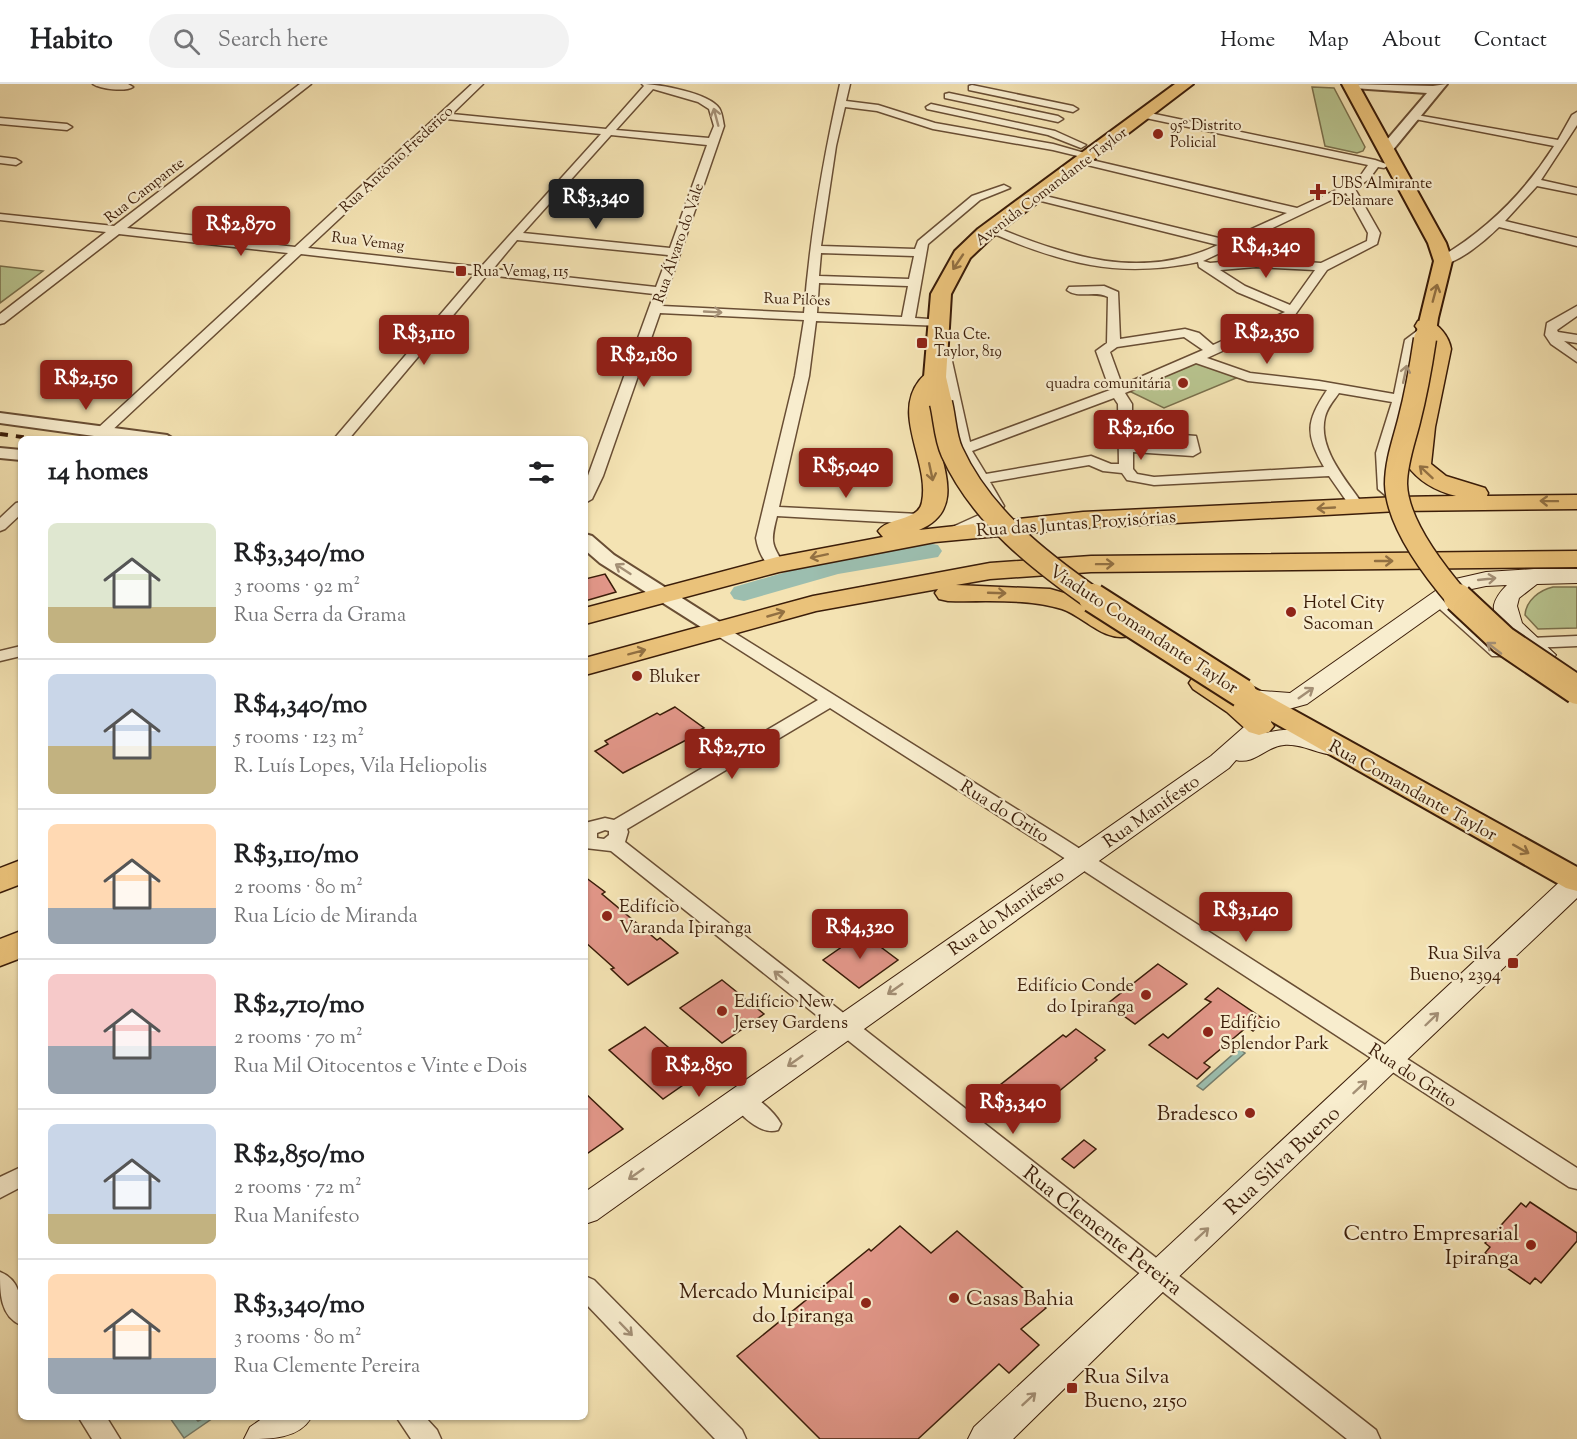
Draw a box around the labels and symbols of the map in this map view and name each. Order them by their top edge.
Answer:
street label: Rua Antônio Frederico [336,102,459,218]
one-way arrow [709,108,720,127]
place label: 95º Distrito Policial [1170,116,1242,154]
street label: Avenida Comandante Taylor [971,123,1133,252]
marker: 95º Distrito Policial [1151,127,1165,141]
street label: Rua Campante [101,153,189,229]
place label: UBS Almirante Delamare [1332,174,1432,212]
pin: R$3,340 [541,179,651,230]
street label: Rua Álvaro do Vale [648,180,710,306]
marker: UBS Almirante Delamare [1309,183,1327,201]
pin: R$2,870 [186,206,296,257]
street label: Rua Vemag [330,228,405,257]
pin: R$4,340 [1211,228,1321,279]
one-way arrow [952,253,964,270]
place label: Rua Vemag, 115 [473,262,568,283]
marker: Rua Vemag, 115 [454,264,468,278]
one-way arrow [1429,284,1441,303]
street label: Rua Pilões [763,289,831,312]
one-way arrow [703,307,723,318]
pin: R$2,350 [1212,314,1322,365]
pin: R$3,110 [369,315,479,366]
place label: Rua Cte. Taylor, 819 [934,325,1002,363]
marker: Rua Cte. Taylor, 819 [915,336,929,350]
pin: R$2,180 [589,337,699,388]
pin: R$2,150 [31,360,141,411]
one-way arrow [1400,365,1411,385]
place label: quadra comunitária [1046,374,1171,395]
marker: quadra comunitária [1176,376,1190,390]
pin: R$2,160 [1086,410,1196,461]
pin: R$5,040 [791,448,901,499]
one-way arrow [926,462,938,481]
one-way arrow [1419,465,1434,479]
one-way arrow [1539,496,1559,507]
one-way arrow [1316,502,1336,513]
street label: Rua das Juntas Provisórias [975,505,1177,545]
one-way arrow [809,550,828,562]
one-way arrow [1374,555,1394,567]
one-way arrow [1095,558,1115,570]
street label: Viaduto Comandante Taylor [1043,560,1243,702]
one-way arrow [615,563,632,575]
one-way arrow [1476,573,1496,584]
one-way arrow [987,588,1007,599]
place label: Hotel City Sacoman [1303,591,1385,638]
marker: Hotel City Sacoman [1284,605,1298,619]
one-way arrow [766,608,785,619]
one-way arrow [1486,642,1502,655]
one-way arrow [627,646,646,658]
place label: Bluker [649,665,700,691]
marker: Bluker [630,669,644,683]
one-way arrow [1297,687,1314,699]
pin: R$2,710 [677,729,787,780]
street label: Rua Comandante Taylor [1323,735,1501,849]
street label: Rua Manifesto [1098,770,1206,856]
street label: Rua do Grito [954,775,1054,851]
one-way arrow [1512,843,1529,855]
street label: Rua do Manifesto [944,864,1071,963]
pin: R$3,140 [1191,892,1301,943]
place label: Edifício Varanda Ipiranga [619,895,752,942]
marker: Edifício Varanda Ipiranga [600,909,614,923]
pin: R$4,320 [805,909,915,960]
place label: Rua Silva Bueno, 2394 [1409,942,1501,989]
marker: Rua Silva Bueno, 2394 [1506,956,1520,970]
one-way arrow [773,971,789,984]
place label: Edifício Conde do Ipiranga [1017,974,1134,1021]
one-way arrow [888,983,904,996]
marker: Edifício Conde do Ipiranga [1139,988,1153,1002]
place label: Edifício New Jersey Gardens [733,990,848,1037]
marker: Edifício New Jersey Gardens [715,1004,729,1018]
place label: Edifício Splendor Park [1220,1011,1329,1058]
one-way arrow [1424,1012,1439,1026]
marker: Edifício Splendor Park [1201,1025,1215,1039]
street label: Rua do Grito [1362,1038,1461,1115]
pin: R$2,850 [644,1047,754,1098]
one-way arrow [787,1055,804,1067]
one-way arrow [1352,1080,1367,1094]
pin: R$3,340 [958,1084,1068,1135]
place label: Bradesco [1157,1100,1238,1130]
street label: Rua Silva Bueno [1219,1100,1348,1223]
marker: Bradesco [1243,1106,1257,1120]
street label: Rua Clemente Pereira [1016,1160,1188,1304]
one-way arrow [628,1168,644,1180]
place label: Centro Empresarial Ipiranga [1343,1220,1519,1274]
one-way arrow [1194,1227,1209,1241]
marker: Centro Empresarial Ipiranga [1524,1238,1538,1252]
place label: Mercado Municipal do Ipiranga [679,1278,854,1332]
place label: Casas Bahia [966,1285,1074,1315]
marker: Casas Bahia [947,1291,961,1305]
marker: Mercado Municipal do Ipiranga [859,1296,873,1310]
one-way arrow [618,1322,633,1337]
place label: Rua Silva Bueno, 2150 [1084,1363,1187,1417]
marker: Rua Silva Bueno, 2150 [1065,1381,1079,1395]
one-way arrow [1022,1392,1037,1406]

